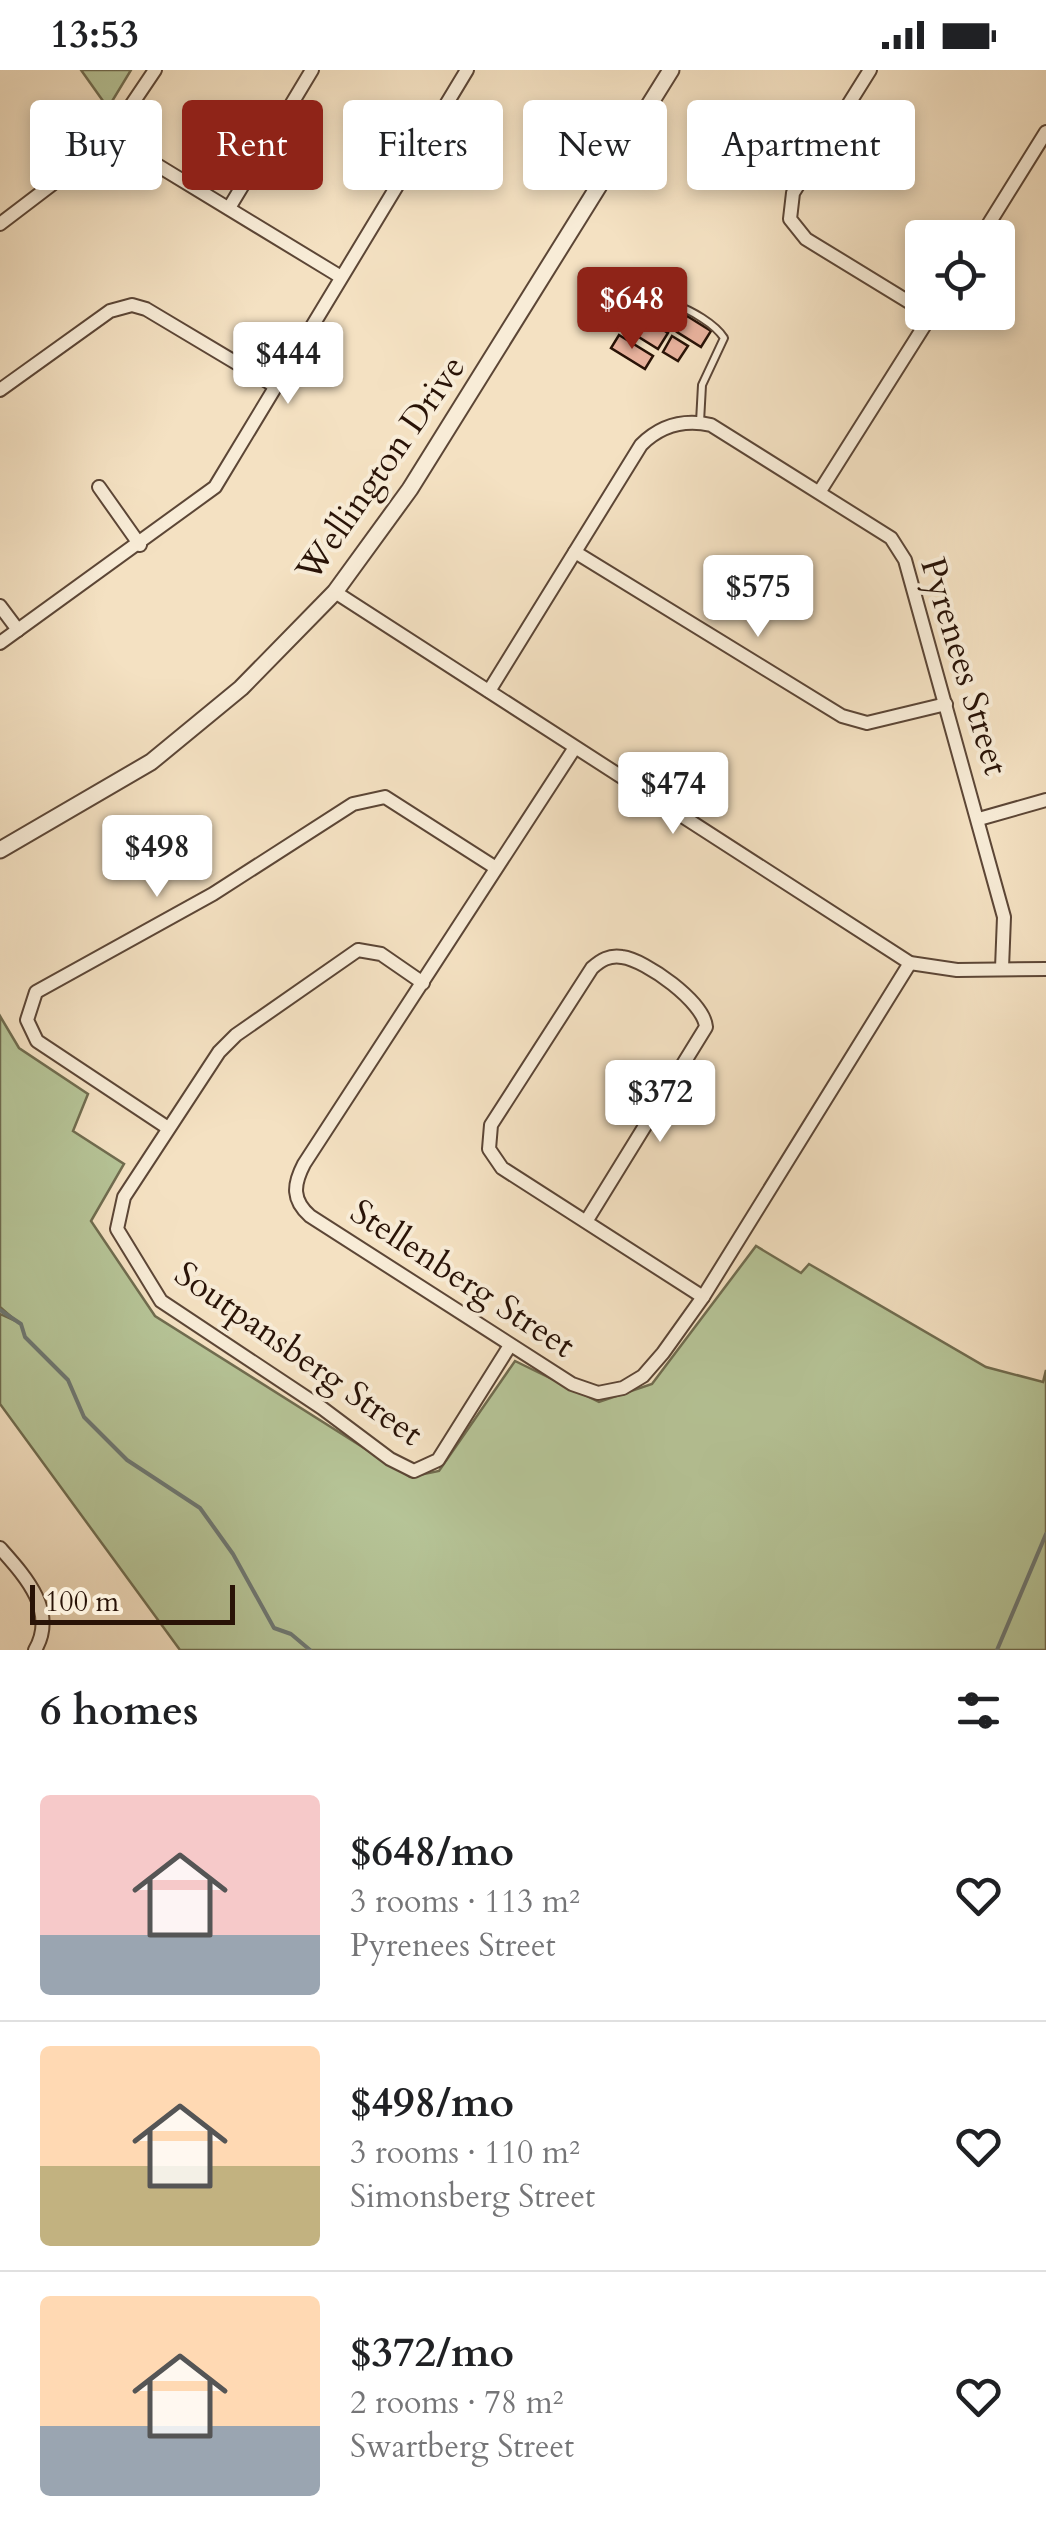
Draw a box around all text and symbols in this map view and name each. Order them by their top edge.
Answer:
text: 13:53 [50,9,139,61]
chip: Buy [30,100,162,190]
chip: Rent [182,100,323,190]
chip: Filters [343,100,503,190]
chip: New [523,100,667,190]
chip: Apartment [687,100,915,190]
map controls [905,220,1015,330]
button: locate [905,220,1015,330]
pin: $648 [573,267,691,352]
text: $648 [599,277,665,321]
pin: $444 [229,322,347,407]
text: $444 [255,332,321,376]
street label: Wellington Drive [284,346,477,592]
street label: Pyrenees Street [908,552,1020,781]
pin: $575 [699,555,817,640]
text: $575 [725,565,791,609]
pin: $474 [614,752,732,837]
text: $474 [640,762,706,806]
pin: $498 [98,815,216,900]
text: $498 [124,825,190,869]
pin: $372 [601,1060,719,1145]
text: $372 [627,1070,693,1114]
street label: Stellenberg Street [341,1188,584,1369]
street label: Soutpansberg Street [165,1250,432,1457]
scale bar [30,1580,235,1624]
text: 100 m [45,1583,119,1621]
text: 6 homes [40,1682,198,1739]
icon: filters [951,1683,1006,1738]
text: $648/mo [350,1823,514,1880]
icon: home [120,1835,240,1955]
icon: heart [951,1868,1006,1923]
text: 3 rooms · 113 m² [350,1880,580,1924]
text: Pyrenees Street [350,1924,556,1968]
text: $498/mo [350,2074,514,2131]
icon: home [120,2086,240,2206]
icon: heart [951,2119,1006,2174]
text: 3 rooms · 110 m² [350,2131,580,2175]
text: Simonsberg Street [350,2175,595,2219]
text: $372/mo [350,2324,514,2381]
icon: home [120,2336,240,2456]
icon: heart [951,2369,1006,2424]
text: 2 rooms · 78 m² [350,2381,563,2425]
text: Swartberg Street [350,2425,574,2469]

